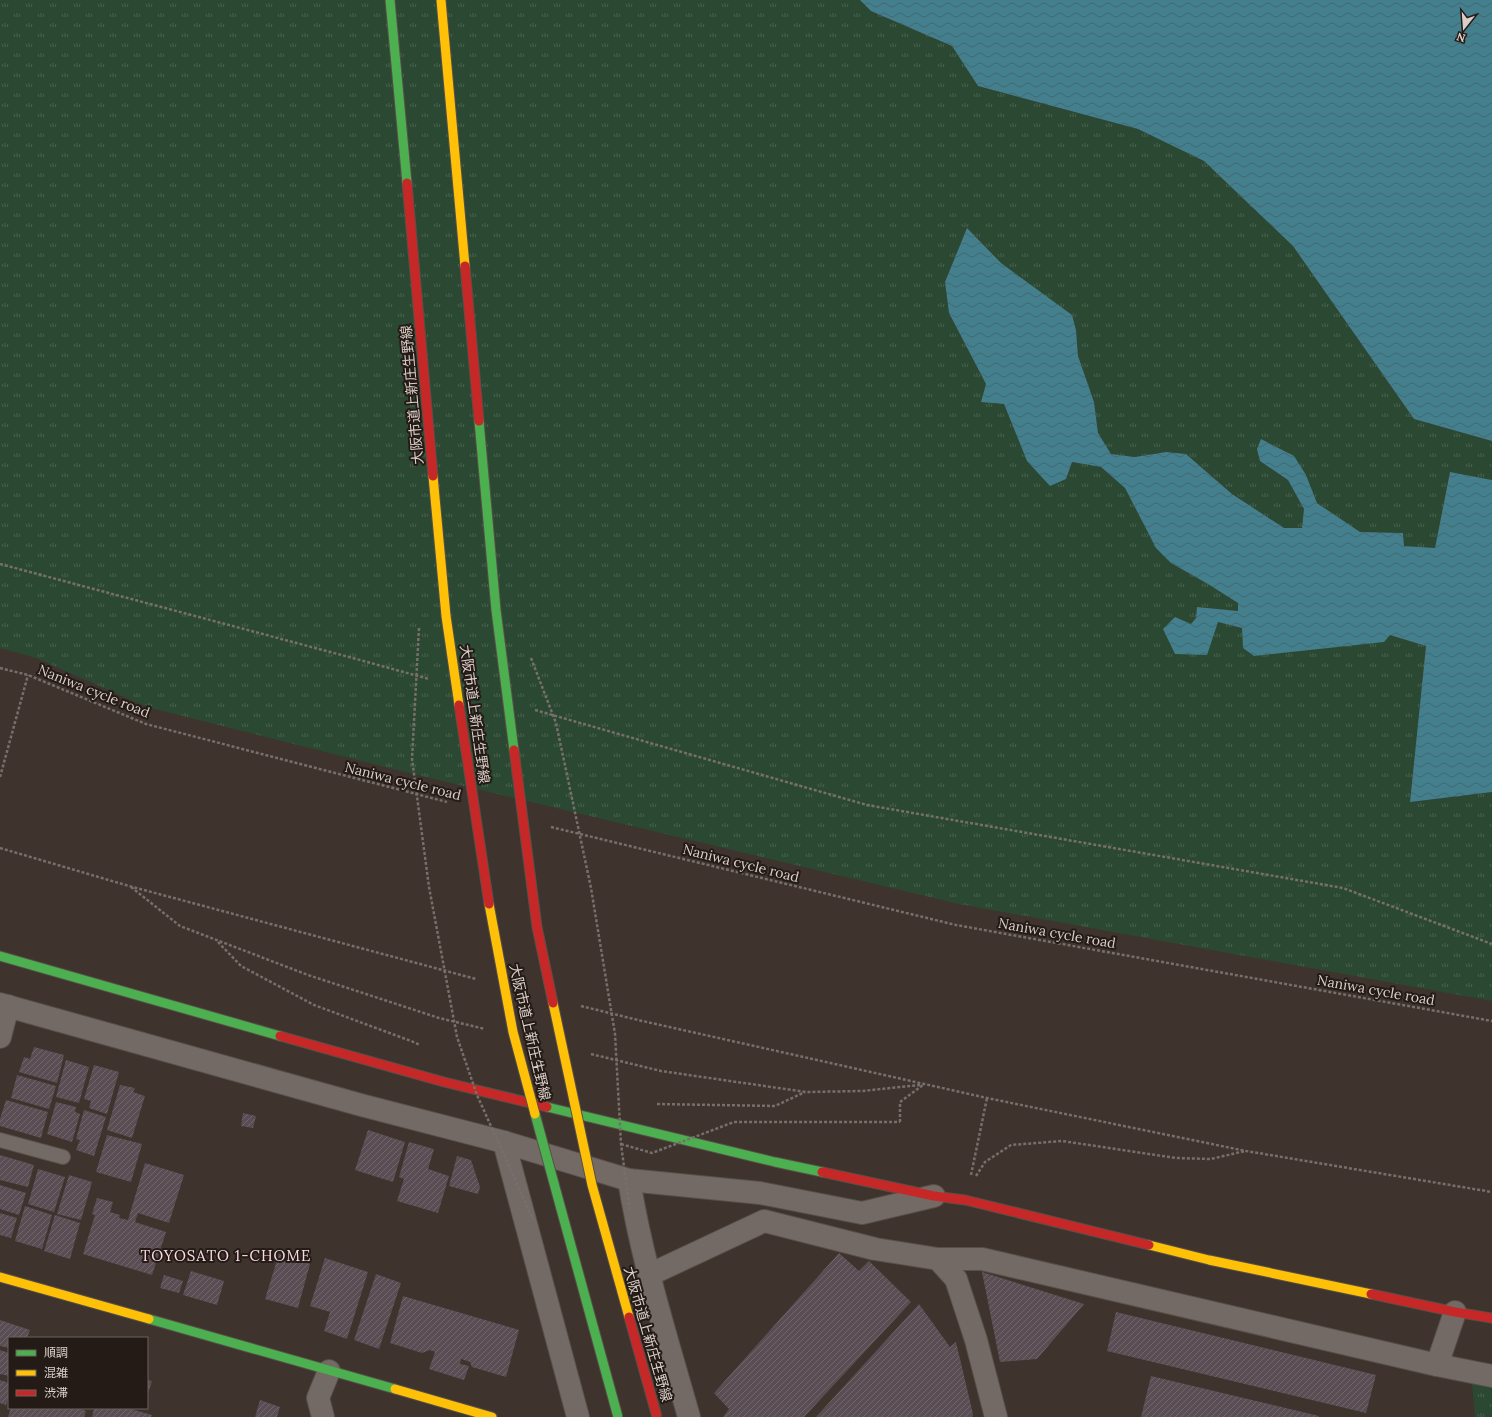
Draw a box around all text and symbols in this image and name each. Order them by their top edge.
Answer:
north arrow [1444,8,1484,48]
text: N [1454,29,1467,46]
street label: 大阪市道上新庄生野線 [397,324,427,466]
street label: 大阪市道上新庄生野線 [456,643,494,785]
street label: Naniwa cycle road [35,660,153,722]
street label: Naniwa cycle road [343,758,463,804]
street label: Naniwa cycle road [681,840,801,886]
street label: Naniwa cycle road [997,914,1117,952]
street label: 大阪市道上新庄生野線 [505,962,555,1102]
street label: Naniwa cycle road [1316,971,1436,1009]
district label: TOYOSATO 1-CHOME [141,1246,311,1265]
street label: 大阪市道上新庄生野線 [620,1264,676,1404]
legend [8,1337,148,1409]
text: 順調 [44,1345,68,1360]
text: 混雑 [44,1365,68,1380]
text: 渋滞 [44,1385,68,1400]

